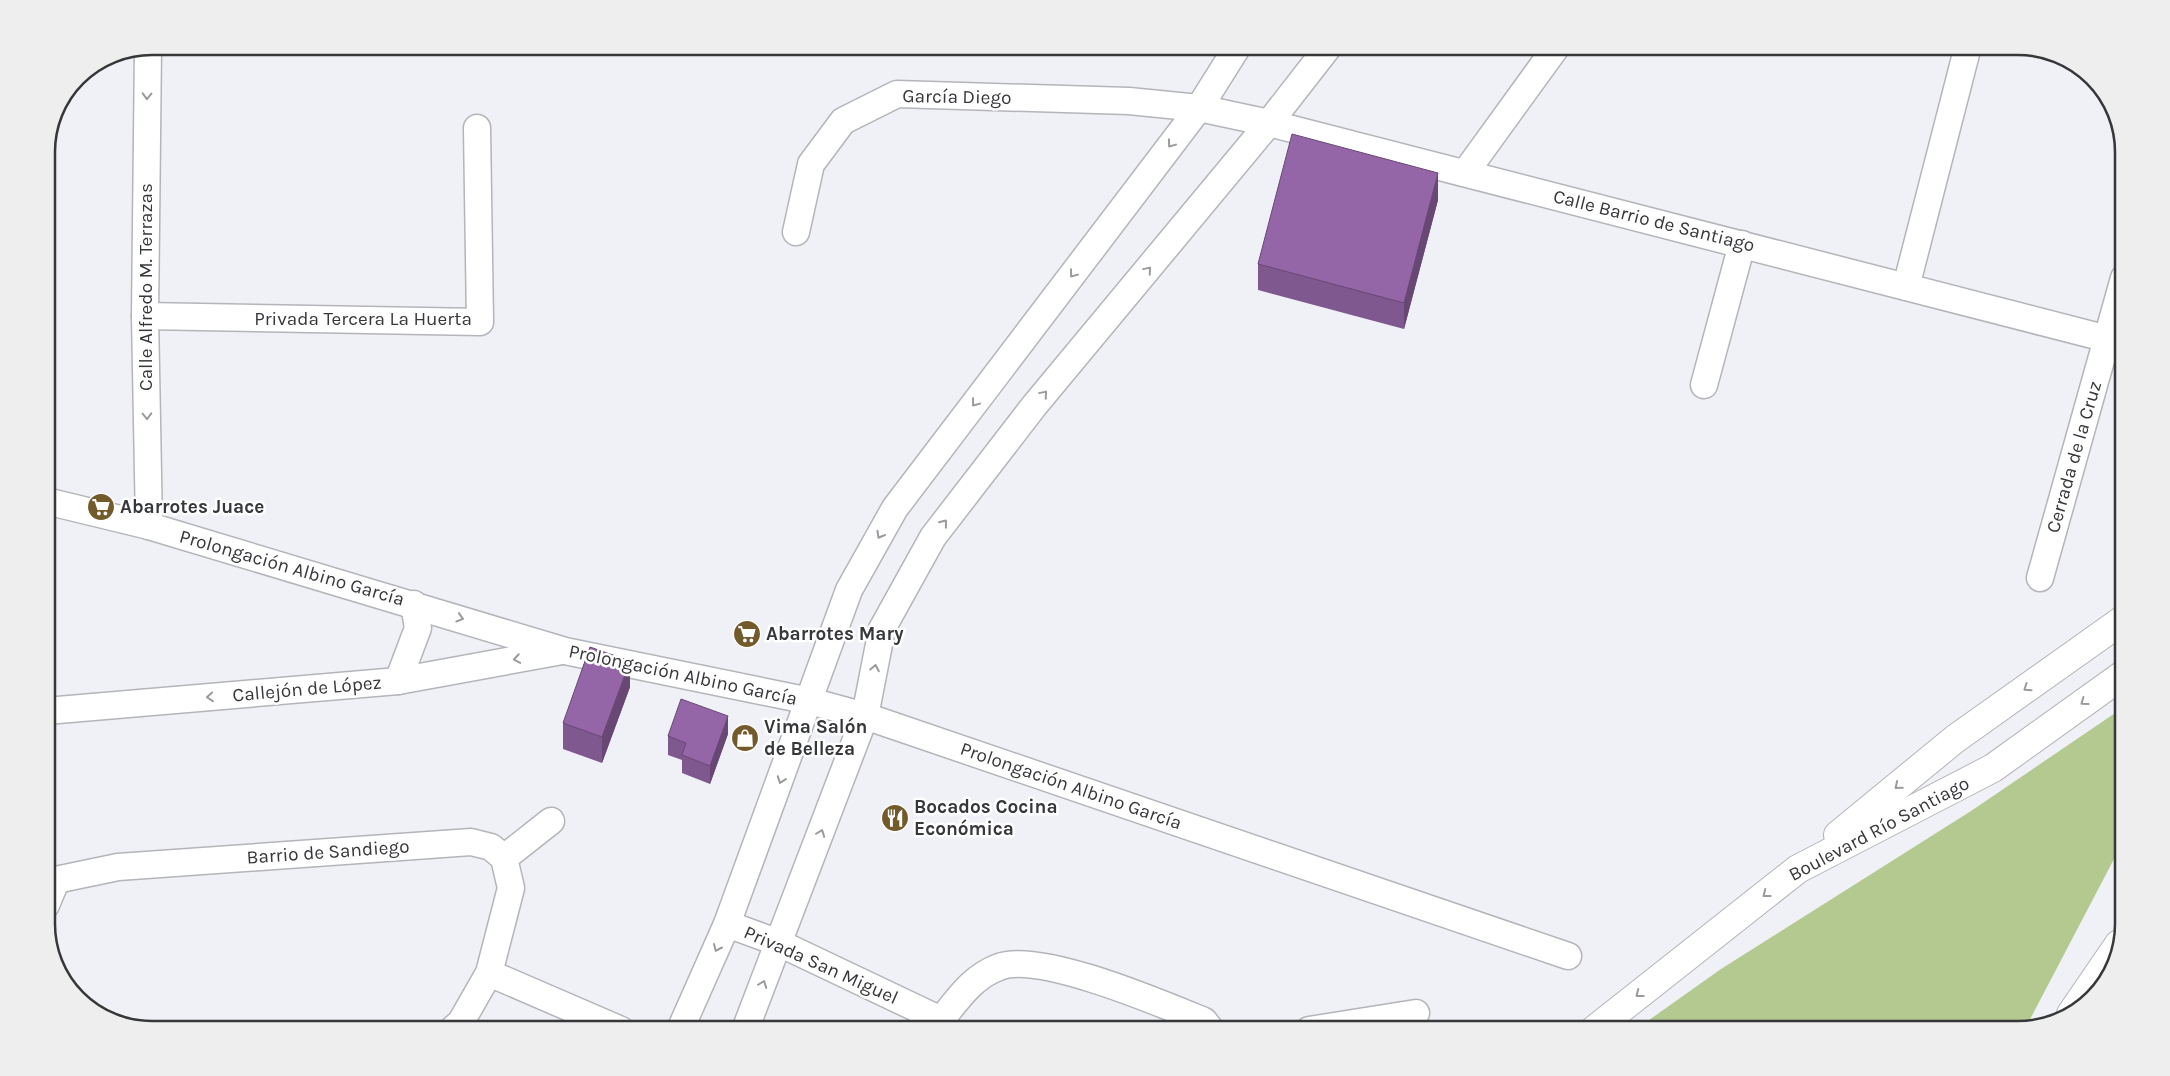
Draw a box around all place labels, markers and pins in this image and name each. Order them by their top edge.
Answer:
supermarket icon: Abarrotes Juace [86,492,116,522]
place label: Abarrotes Juace [120,496,264,518]
supermarket icon: Abarrotes Mary [732,619,762,649]
place label: Abarrotes Mary [766,623,904,645]
place label: Vima Salón de Belleza [764,716,867,760]
shop icon: Vima Salón de Belleza [730,723,760,753]
place label: Bocados Cocina Económica [914,796,1058,840]
restaurant icon: Bocados Cocina Económica [880,803,910,833]

